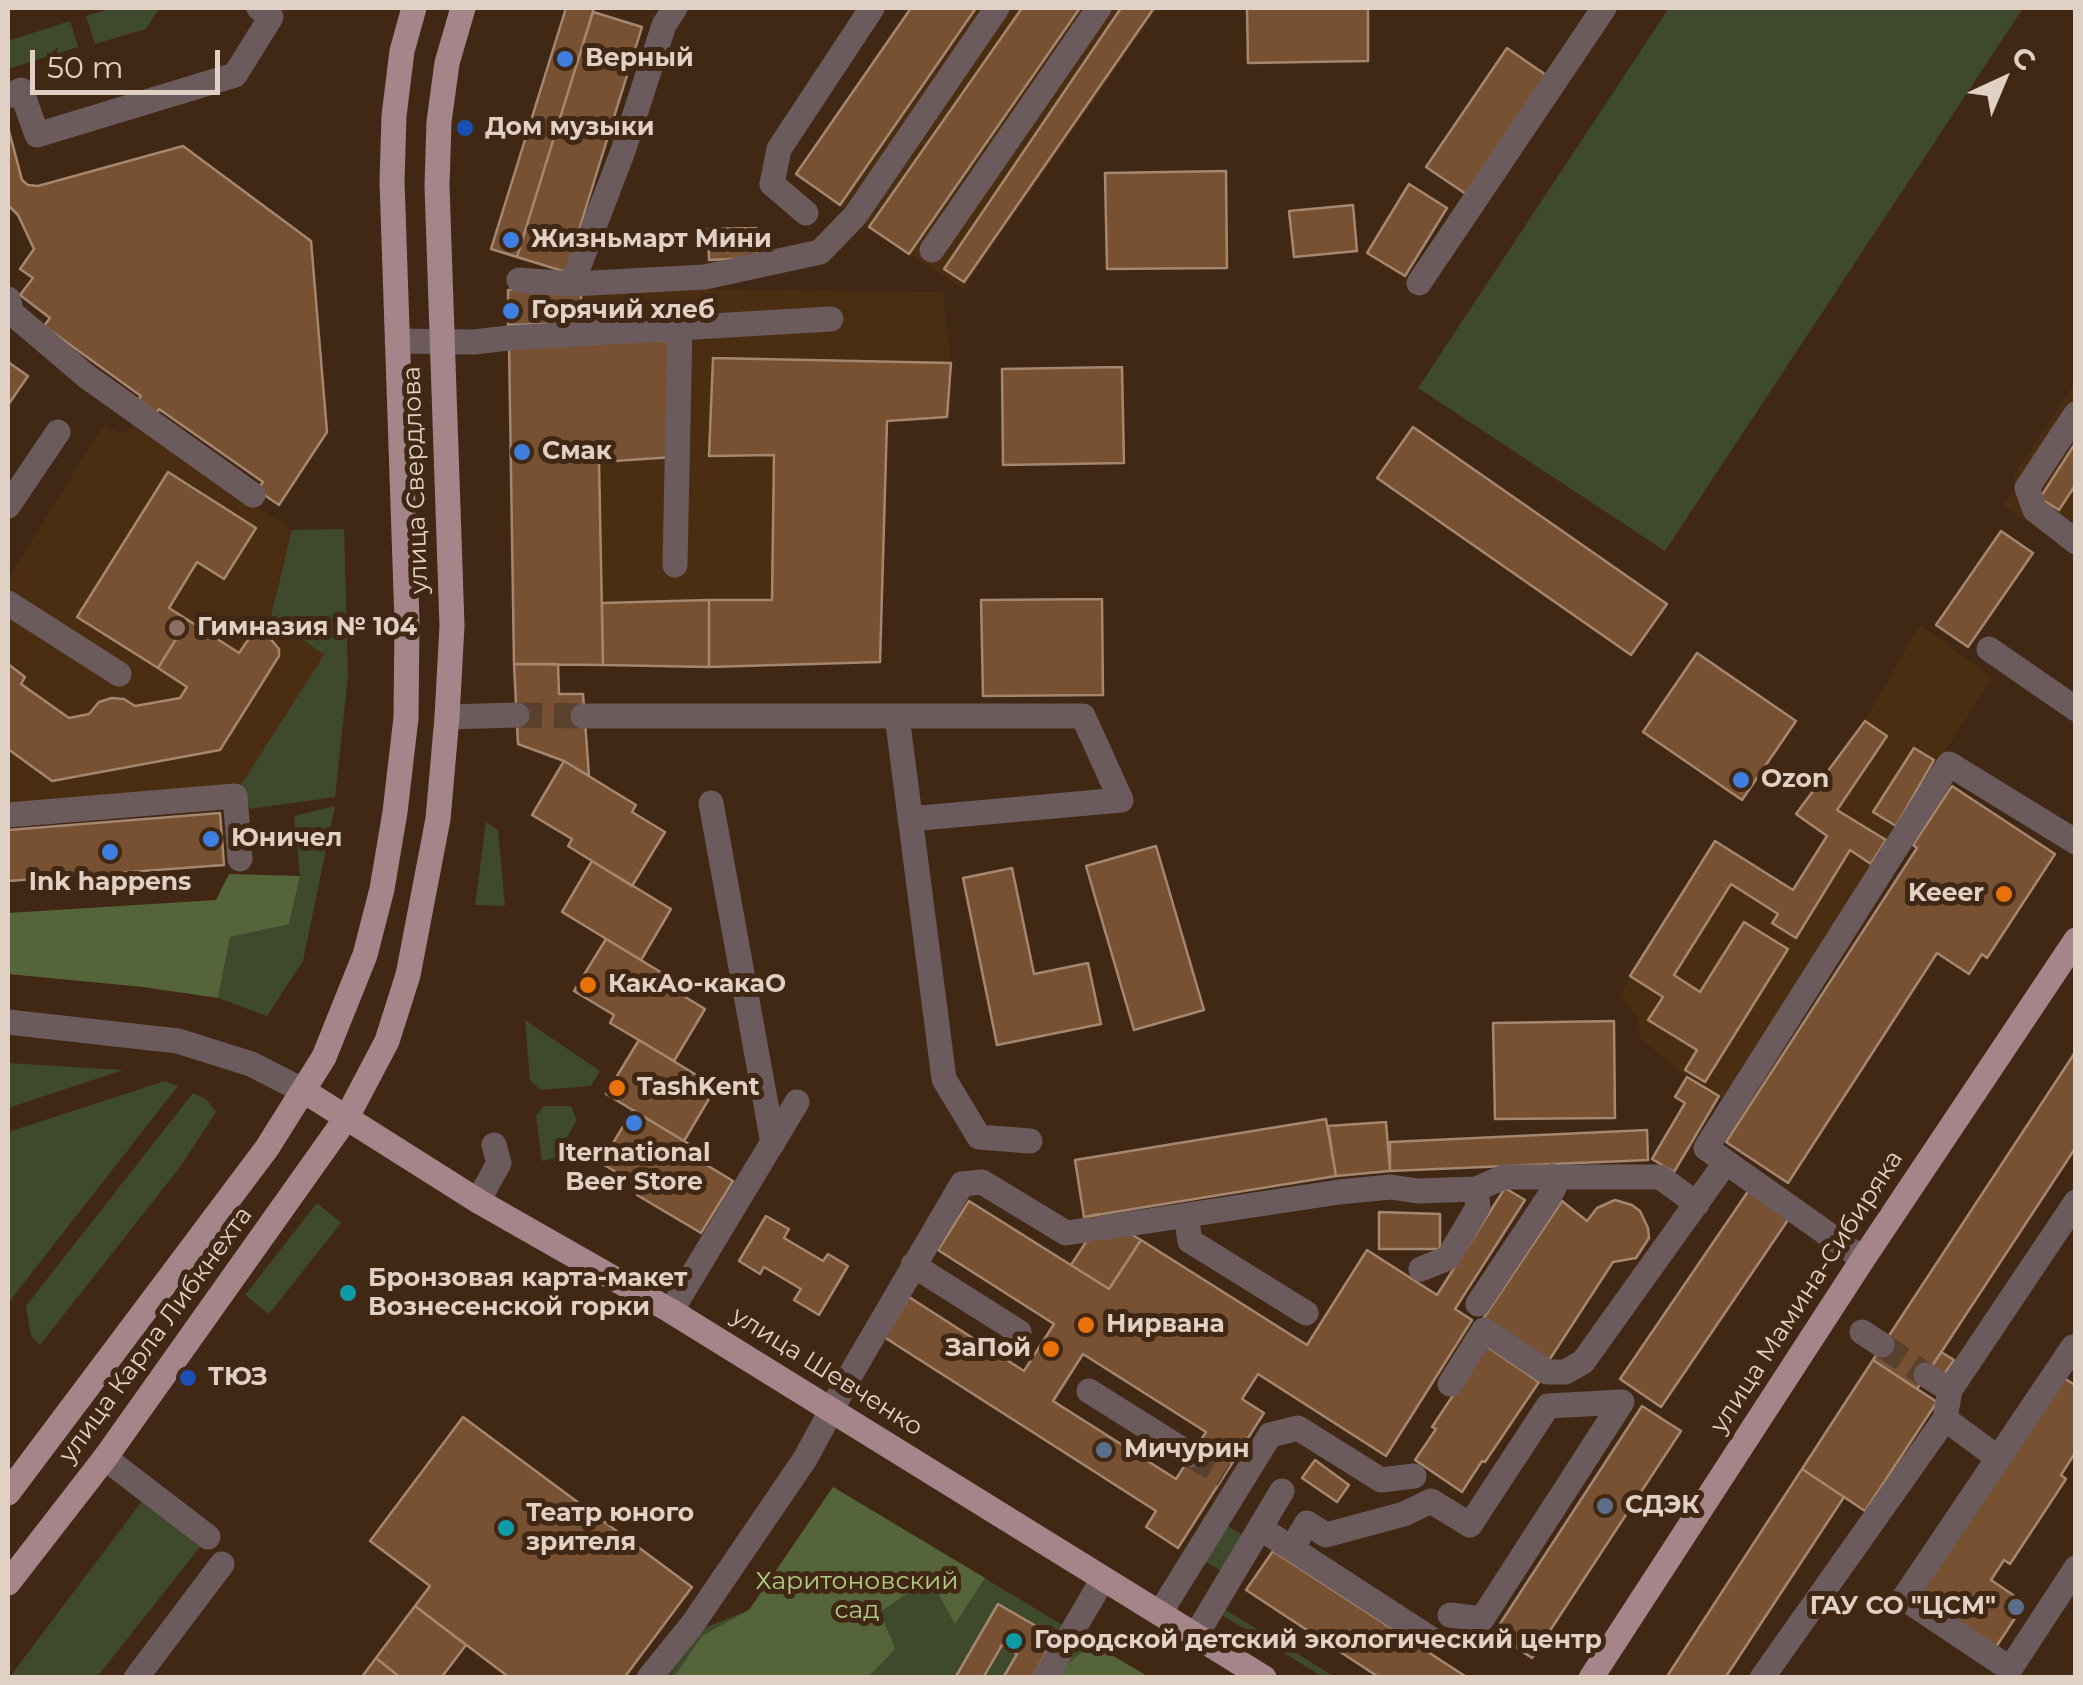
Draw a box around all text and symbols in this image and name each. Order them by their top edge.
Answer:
scale bar [35,30,225,92]
north arrow [1953,30,2053,130]
text: С [2005,39,2043,78]
place label: Верный [585,44,694,74]
marker: Верный [554,48,576,70]
text: 50 m [47,49,124,86]
place label: Дом музыки [485,113,654,143]
marker: Дом музыки [454,117,476,139]
place label: Жизньмарт Мини [531,225,772,255]
marker: Жизньмарт Мини [500,229,522,251]
place label: Горячий хлеб [531,296,715,326]
marker: Горячий хлеб [500,300,522,322]
street label: улица Свердлова [397,366,435,594]
place label: Смак [542,437,612,467]
marker: Смак [511,441,533,463]
place label: Гимназия № 104 [197,613,417,643]
marker: Гимназия № 104 [166,617,188,639]
place label: Ozon [1761,765,1829,795]
marker: Ozon [1730,769,1752,791]
place label: Юничел [231,824,342,854]
marker: Юничел [200,828,222,850]
marker: Ink happens [99,841,121,863]
place label: Ink happens [29,868,191,898]
place label: Keeer [1908,879,1984,909]
marker: Keeer [1993,883,2015,905]
place label: КакАо-какаО [608,970,786,1000]
marker: КакАо-какаО [577,974,599,996]
place label: TashKent [637,1073,760,1103]
marker: TashKent [606,1077,628,1099]
marker: Iternational Beer Store [623,1112,645,1134]
place label: Iternational Beer Store [558,1139,710,1198]
street label: улица Мамина-Сибиряка [1704,1145,1910,1439]
street label: улица Карла Либкнехта [53,1201,259,1469]
place label: Бронзовая карта-макет Вознесенской горки [368,1264,687,1323]
marker: Бронзовая карта-макет Вознесенской горки [337,1282,359,1304]
street label: улица Шевченко [726,1301,928,1443]
place label: Нирвана [1106,1310,1225,1340]
marker: Нирвана [1075,1314,1097,1336]
place label: ЗаПой [945,1334,1031,1364]
marker: ЗаПой [1040,1338,1062,1360]
place label: ТЮЗ [208,1363,268,1393]
marker: ТЮЗ [177,1367,199,1389]
place label: Мичурин [1124,1435,1249,1465]
marker: Мичурин [1093,1439,1115,1461]
place label: СДЭК [1625,1491,1700,1521]
marker: СДЭК [1594,1495,1616,1517]
place label: Театр юного зрителя [526,1499,694,1558]
marker: Театр юного зрителя [495,1517,517,1539]
park label: Харитоновский сад [756,1567,958,1626]
place label: ГАУ СО "ЦСМ" [1810,1592,1996,1622]
marker: ГАУ СО "ЦСМ" [2005,1596,2027,1618]
place label: Городской детский экологический центр [1034,1626,1602,1656]
marker: Городской детский экологический центр [1003,1630,1025,1652]

